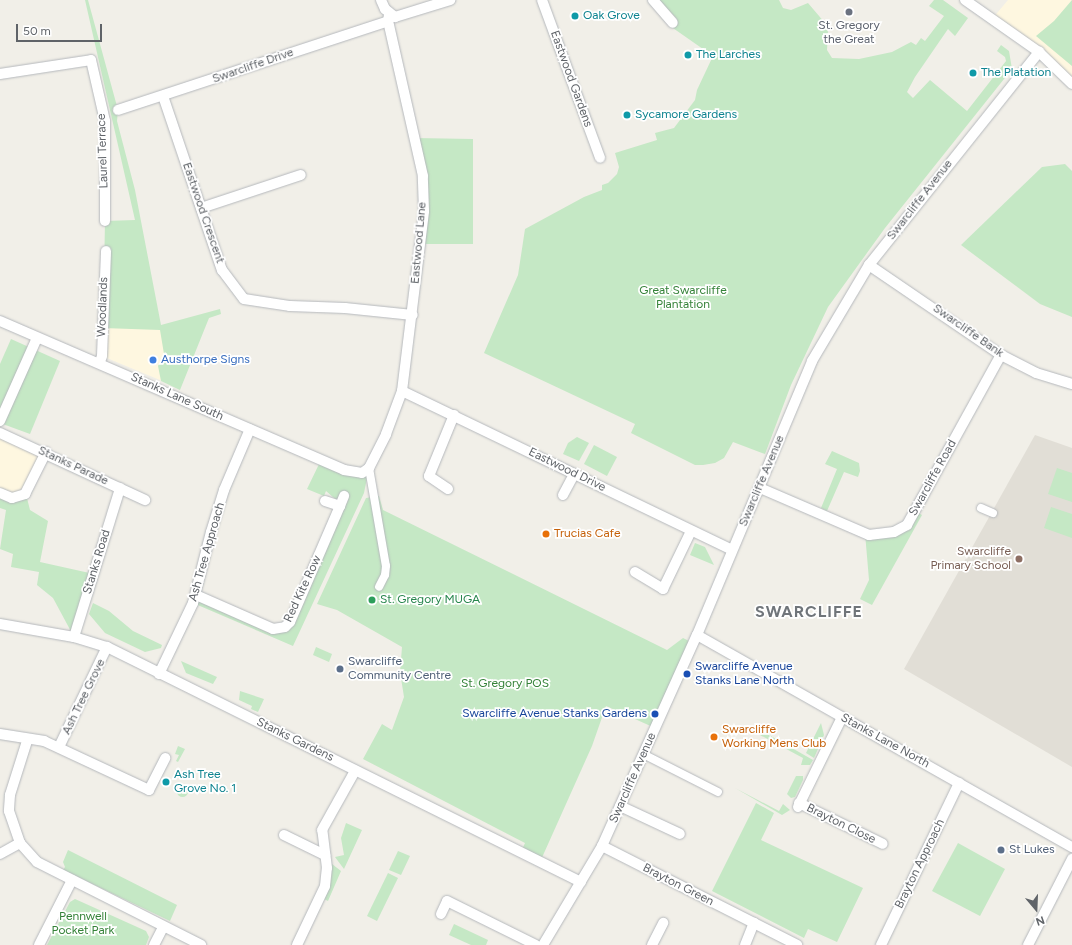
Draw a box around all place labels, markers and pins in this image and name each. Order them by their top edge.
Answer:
marker: St. Gregory the Great [844,7,854,17]
place label: Oak Grove [583,9,640,23]
marker: Oak Grove [570,11,580,21]
place label: St. Gregory the Great [818,19,880,47]
place label: The Larches [696,48,761,62]
marker: The Larches [683,50,693,60]
place label: The Platation [981,66,1051,80]
marker: The Platation [968,68,978,78]
place label: Sycamore Gardens [635,108,737,122]
marker: Sycamore Gardens [622,110,632,120]
place label: Austhorpe Signs [161,353,250,367]
marker: Austhorpe Signs [148,355,158,365]
place label: Trucias Cafe [554,527,620,541]
marker: Trucias Cafe [541,529,551,539]
place label: Swarcliffe Primary School [930,545,1011,573]
marker: Swarcliffe Primary School [1014,554,1024,564]
place label: St. Gregory MUGA [380,593,480,607]
marker: St. Gregory MUGA [367,595,377,605]
place label: Swarcliffe Community Centre [348,655,451,683]
place label: Swarcliffe Avenue Stanks Lane North [695,660,794,688]
marker: Swarcliffe Community Centre [335,664,345,674]
marker: Swarcliffe Avenue Stanks Lane North [682,669,692,679]
place label: Swarcliffe Avenue Stanks Gardens [462,707,647,721]
marker: Swarcliffe Avenue Stanks Gardens [650,709,660,719]
place label: Swarcliffe Working Mens Club [722,723,826,751]
marker: Swarcliffe Working Mens Club [709,732,719,742]
place label: Ash Tree Grove No. 1 [174,768,236,796]
marker: Ash Tree Grove No. 1 [161,777,171,787]
place label: St Lukes [1009,843,1055,857]
marker: St Lukes [996,845,1006,855]

